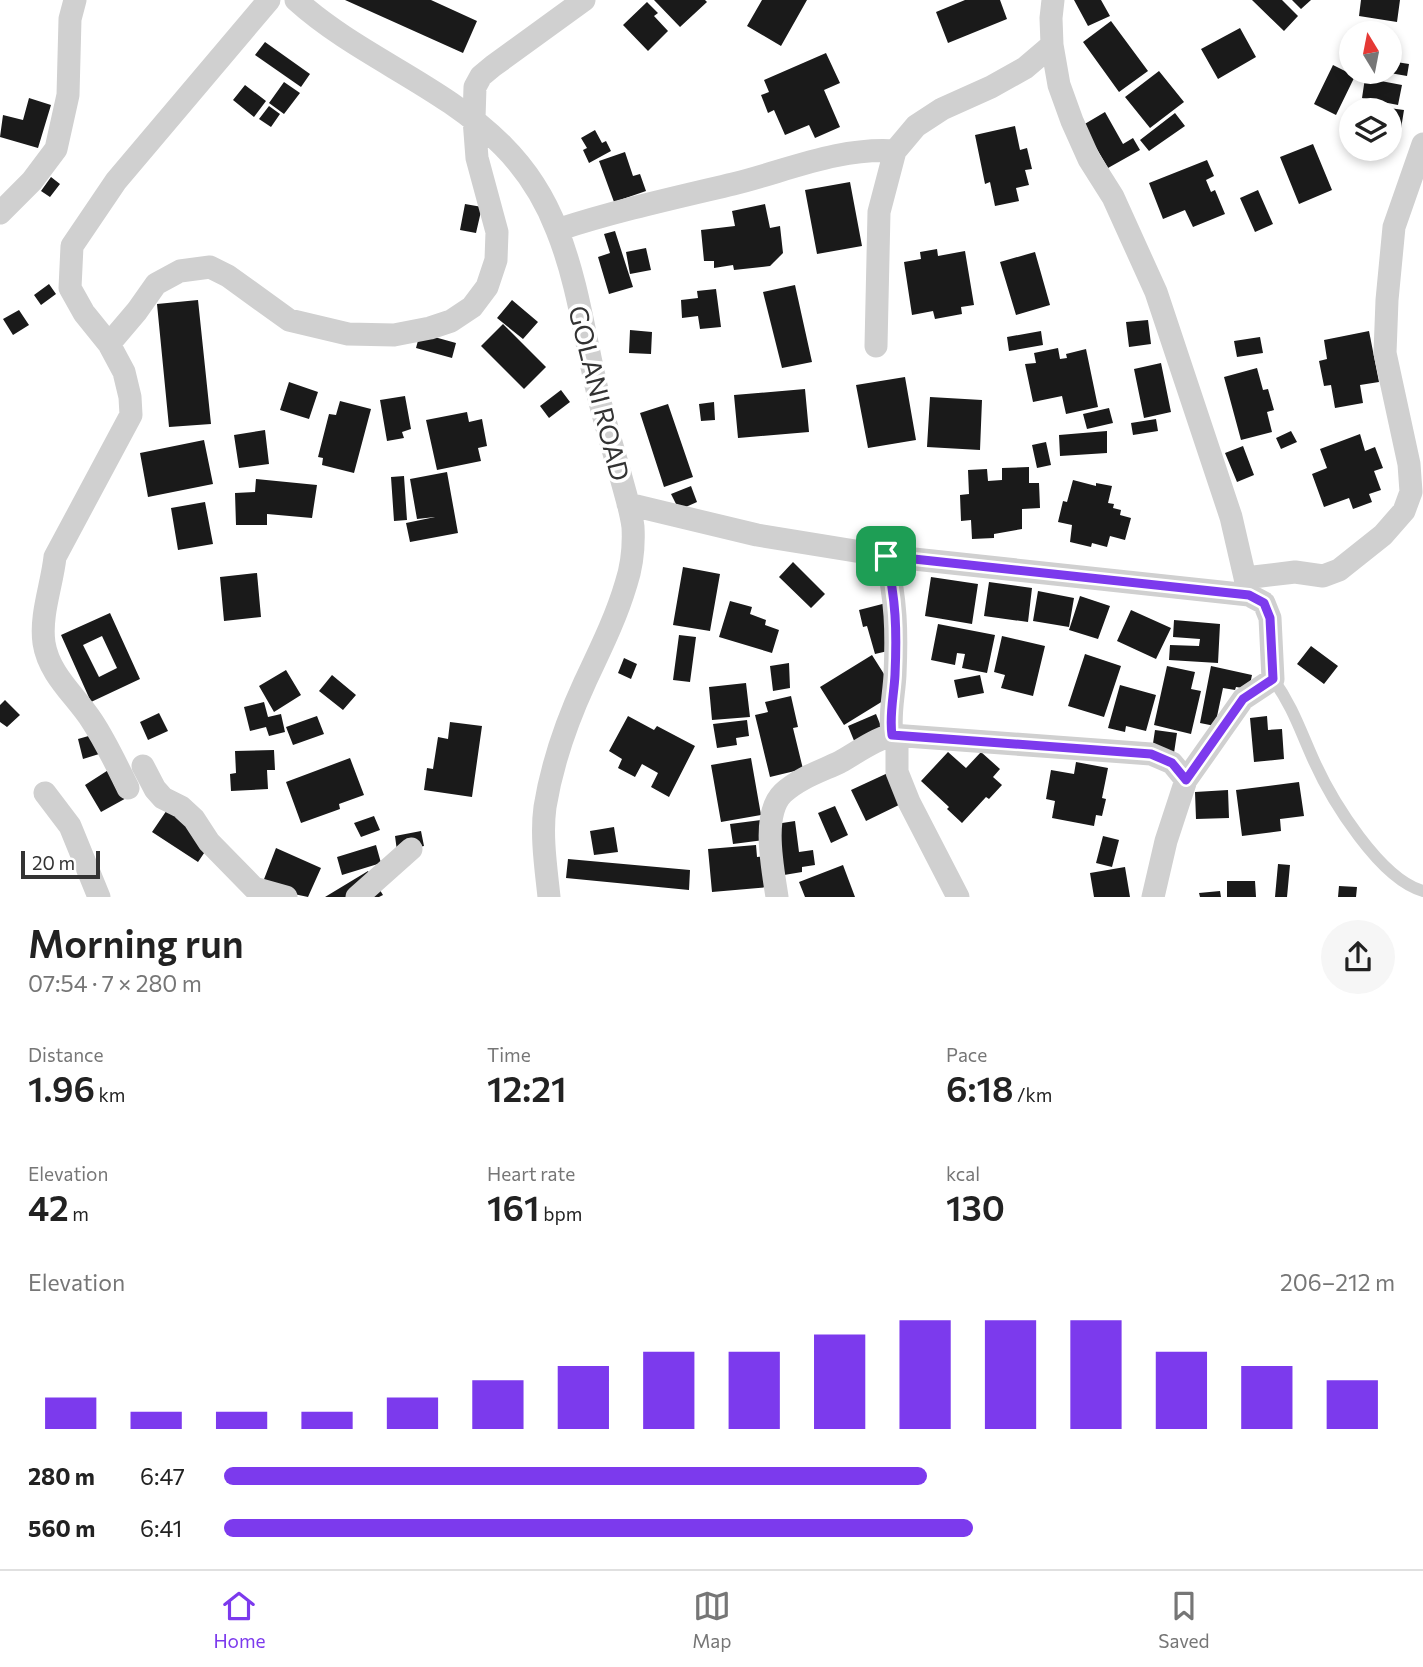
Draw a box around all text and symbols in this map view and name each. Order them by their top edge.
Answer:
north arrow [1339,21,1402,84]
map controls [1339,21,1402,161]
button: layers [1339,98,1402,161]
street label: GOLANI ROAD [563,302,637,484]
pin [856,526,916,586]
icon: arrive [867,537,905,575]
scale bar [21,848,100,880]
text: 20 m [32,851,75,874]
text: Morning run [28,919,244,966]
button: share [1321,920,1395,994]
text: 07:54 · 7 × 280 m [28,969,202,997]
text: Distance [28,1043,104,1066]
text: Time [487,1043,531,1066]
text: Pace [946,1043,987,1066]
text: 1.96 [28,1066,95,1109]
text: 12:21 [487,1066,567,1109]
text: 6:18 [946,1066,1013,1109]
text: km [95,1083,125,1106]
text: /km [1013,1083,1052,1106]
text: Elevation [28,1162,108,1185]
text: Heart rate [487,1162,575,1185]
text: kcal [946,1162,980,1185]
text: 42 [28,1185,69,1228]
text: 161 [487,1185,540,1228]
text: 130 [946,1185,1005,1228]
text: m [69,1202,89,1225]
text: bpm [540,1202,582,1225]
text: Elevation [28,1268,125,1296]
text: 206–212 m [1280,1268,1395,1296]
text: 280 m [28,1462,95,1490]
text: 6:47 [140,1462,185,1490]
text: 560 m [28,1514,95,1542]
text: 6:41 [140,1514,182,1542]
tab: Home [213,1587,266,1652]
tab: Map [692,1587,732,1652]
tab: Saved [1158,1587,1210,1652]

